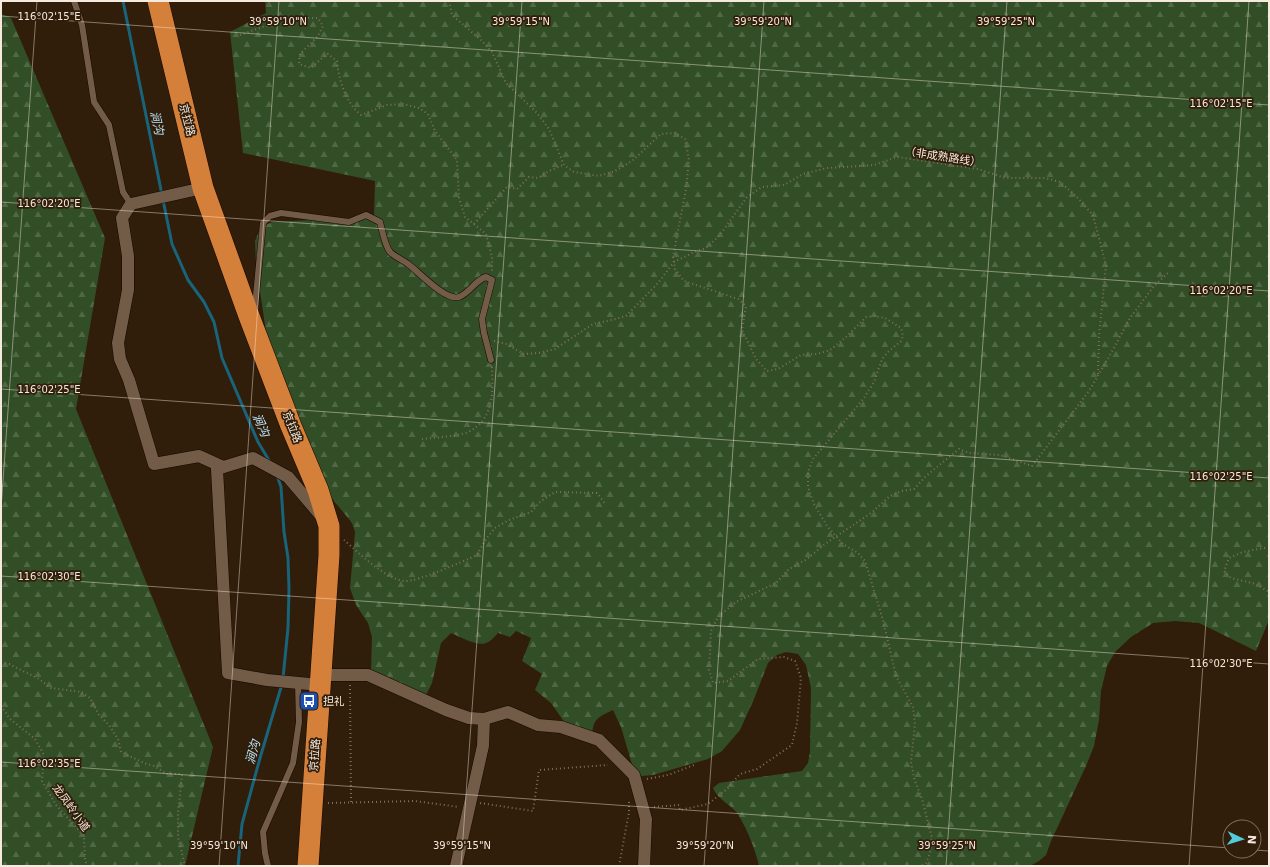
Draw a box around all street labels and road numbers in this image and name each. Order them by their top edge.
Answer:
street label: 京拉路 [177,102,197,138]
street label: （非成熟路线） [904,145,982,169]
street label: 京拉路 [280,409,304,445]
street label: 京拉路 [307,738,323,772]
street label: 龙凤岭小道 [50,782,92,834]

